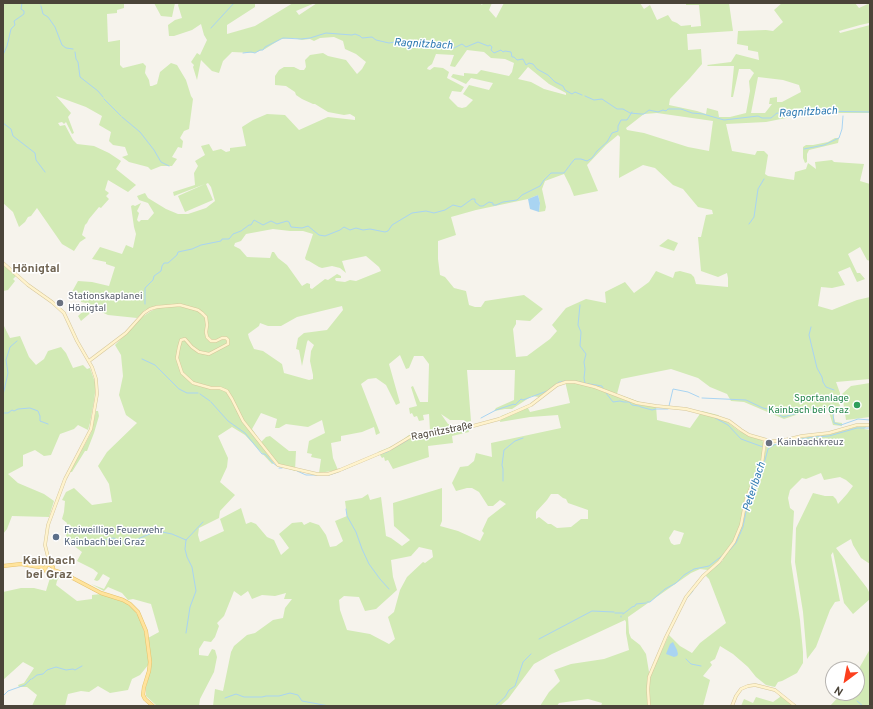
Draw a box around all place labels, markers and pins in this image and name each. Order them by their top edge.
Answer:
place label: Stationskaplanei Hönigtal [68,291,142,314]
marker: Stationskaplanei Hönigtal [55,298,65,308]
place label: Sportanlage Kainbach bei Graz [768,393,849,416]
marker: Sportanlage Kainbach bei Graz [852,400,862,410]
place label: Kainbachkreuz [777,437,844,449]
marker: Kainbachkreuz [764,438,774,448]
place label: Freiweillige Feuerwehr Kainbach bei Graz [64,525,164,548]
marker: Freiweillige Feuerwehr Kainbach bei Graz [51,532,61,542]

